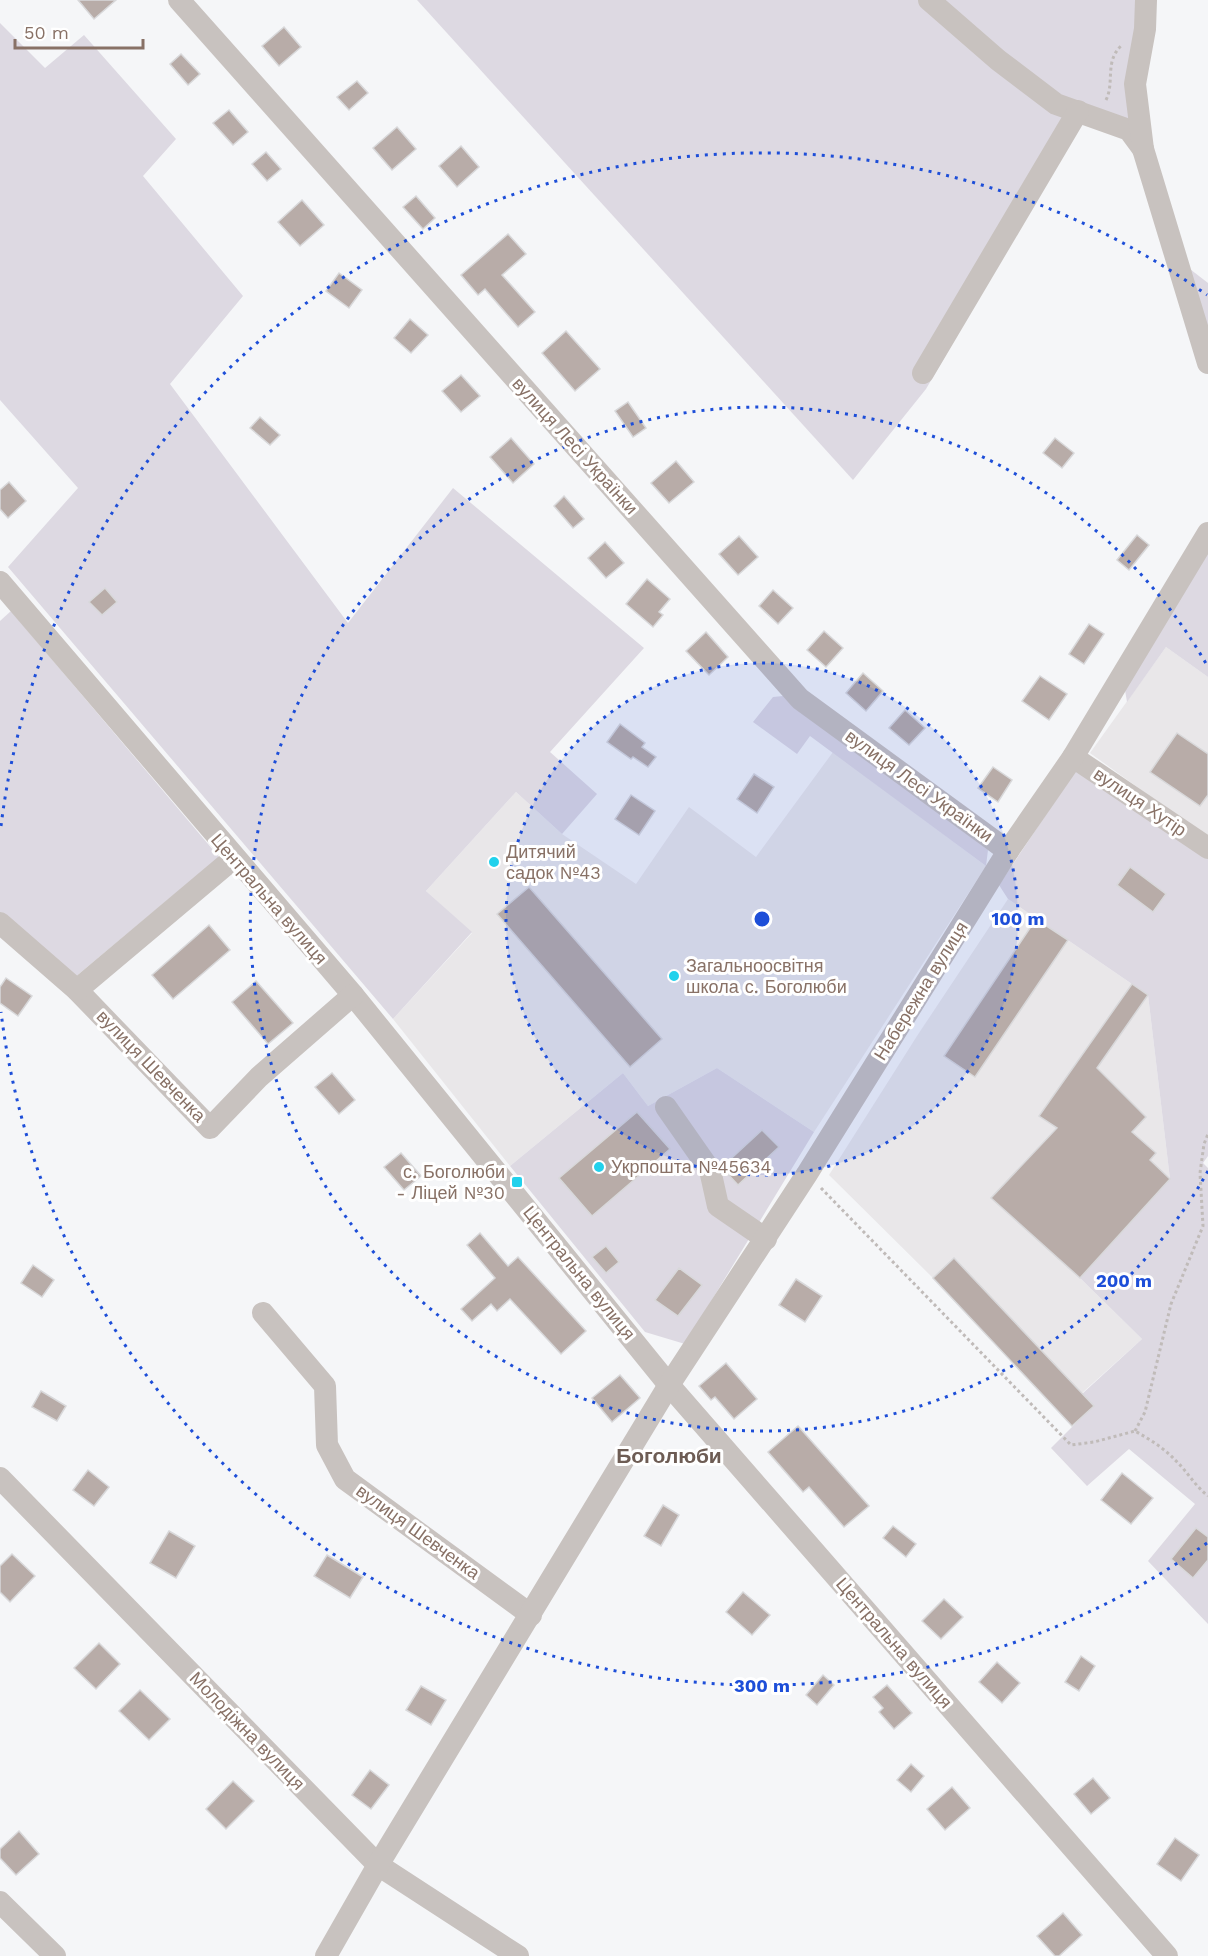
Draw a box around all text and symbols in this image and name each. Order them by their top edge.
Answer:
scale bar [15,12,142,50]
text: 50 m [24,22,69,43]
street label: вулиця Лесі Українки [508,373,642,518]
street label: вулиця Лесі Українки [842,725,997,846]
street label: вулиця Хутір [1090,763,1191,840]
street label: Центральна вулиця [207,829,332,968]
place label: Дитячий садок №43 [506,841,601,883]
marker: Дитячий садок №43 [487,855,501,869]
text: 100 m [991,908,1045,929]
centre of rings [752,909,772,929]
street label: Набережна вулиця [869,918,972,1064]
place label: Загальноосвітня школа с. Боголюби [686,955,847,997]
marker: Загальноосвітня школа с. Боголюби [667,969,681,983]
street label: вулиця Шевченка [93,1005,211,1127]
place label: Укрпошта №45634 [611,1156,772,1177]
marker: Укрпошта №45634 [592,1160,606,1174]
place label: с. Боголюби - Ліцей №30 [396,1161,505,1203]
marker: с. Боголюби - Ліцей №30 [510,1175,524,1189]
street label: Центральна вулиця [519,1202,640,1344]
text: 200 m [1096,1270,1152,1291]
district label: Боголюби [616,1443,722,1468]
street label: вулиця Шевченка [352,1480,485,1584]
street label: Центральна вулиця [832,1573,957,1712]
street label: Молодіжна вулиця [186,1667,309,1794]
text: 300 m [734,1675,790,1696]

